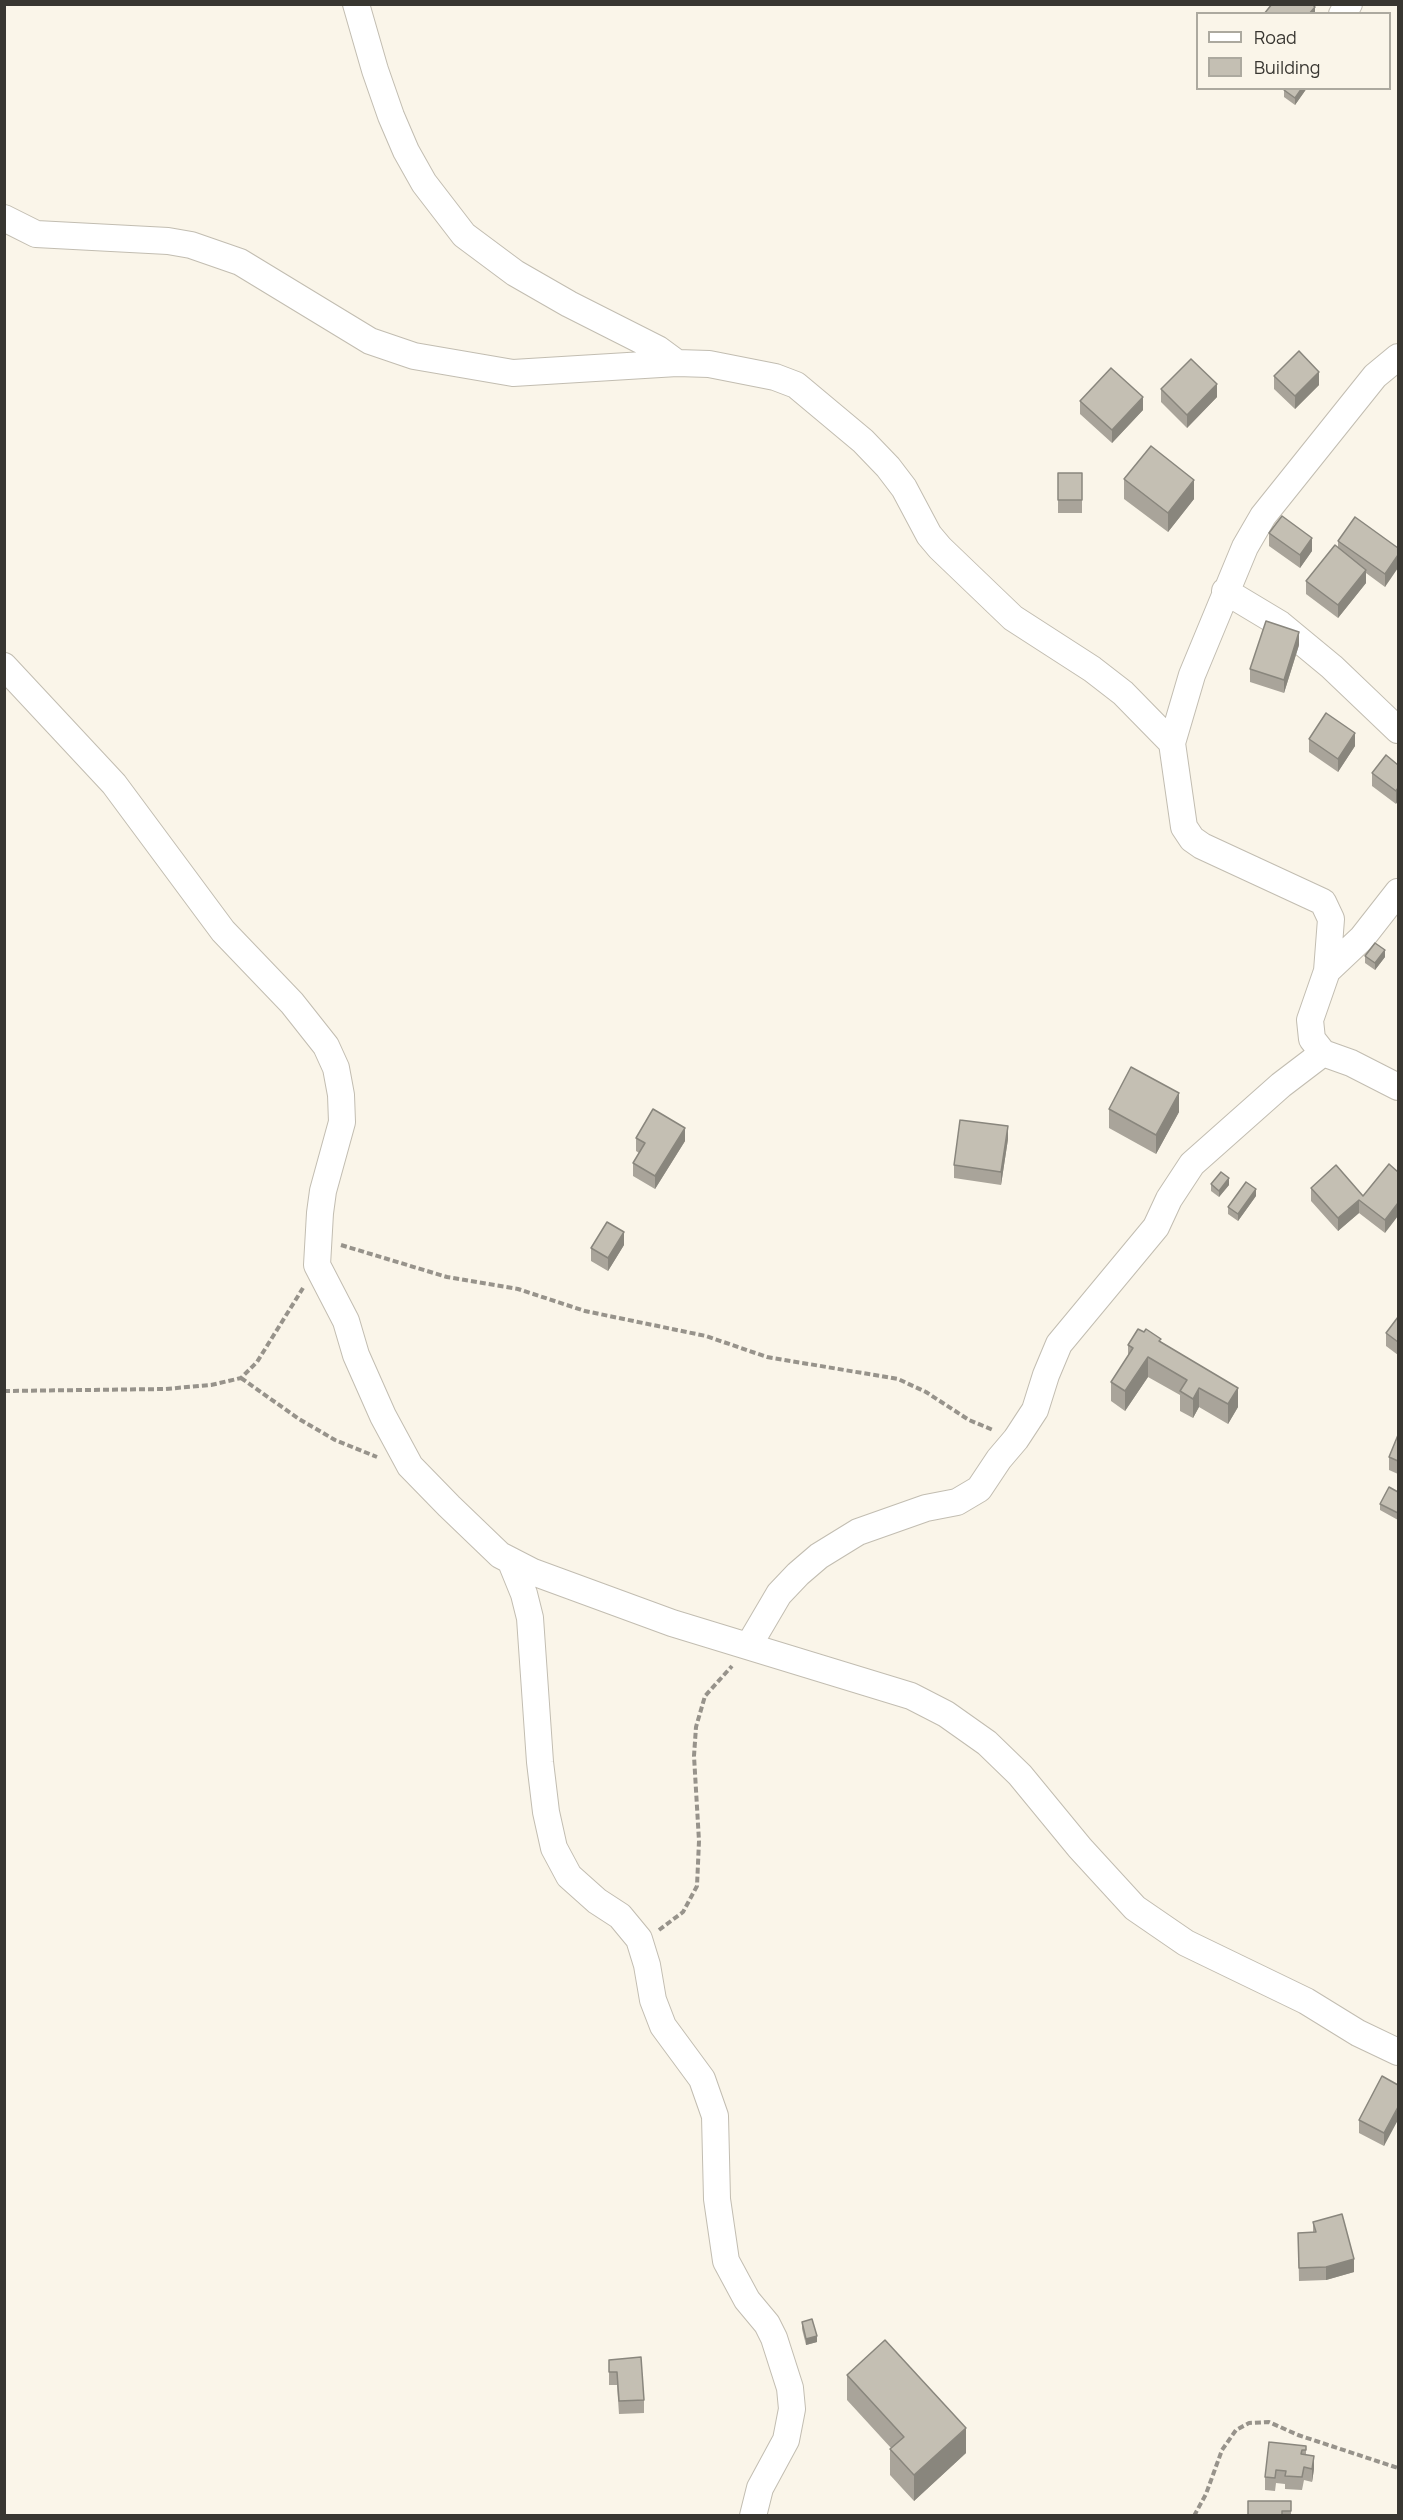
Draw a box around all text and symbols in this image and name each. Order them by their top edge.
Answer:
legend [1196,12,1391,90]
text: Road [1254,25,1297,49]
text: Building [1254,55,1320,79]

